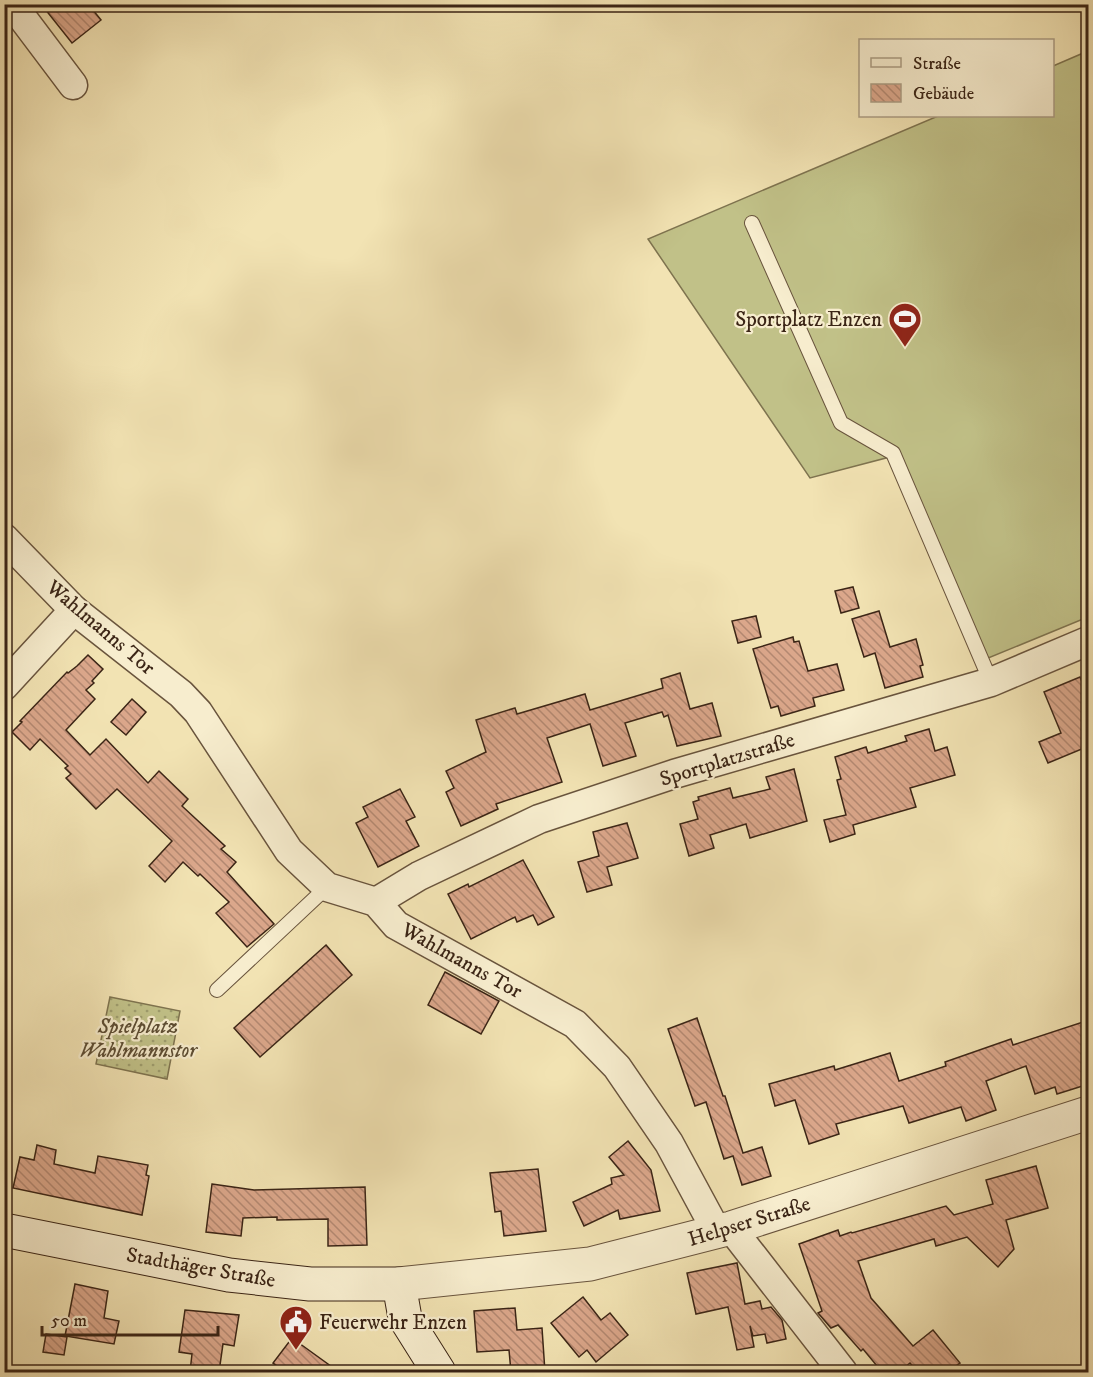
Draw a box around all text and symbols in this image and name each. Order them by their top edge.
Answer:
legend [859,39,1054,117]
text: Straße [913,53,961,75]
text: Gebäude [913,83,974,105]
sports icon: Sportplatz Enzen [887,301,923,348]
place label: Sportplatz Enzen [735,307,882,333]
street label: Wahlmanns Tor [40,574,160,681]
street label: Sportplatzstraße [657,727,798,793]
street label: Wahlmanns Tor [396,917,527,1005]
park label: Spielplatz Wahlmannstor [79,1014,198,1064]
street label: Helpser Straße [685,1191,814,1253]
street label: Stadthäger Straße [124,1242,278,1294]
scale bar [42,1299,218,1337]
public building icon: Feuerwehr Enzen [278,1304,314,1351]
text: 50 m [51,1310,87,1332]
place label: Feuerwehr Enzen [319,1310,467,1336]

